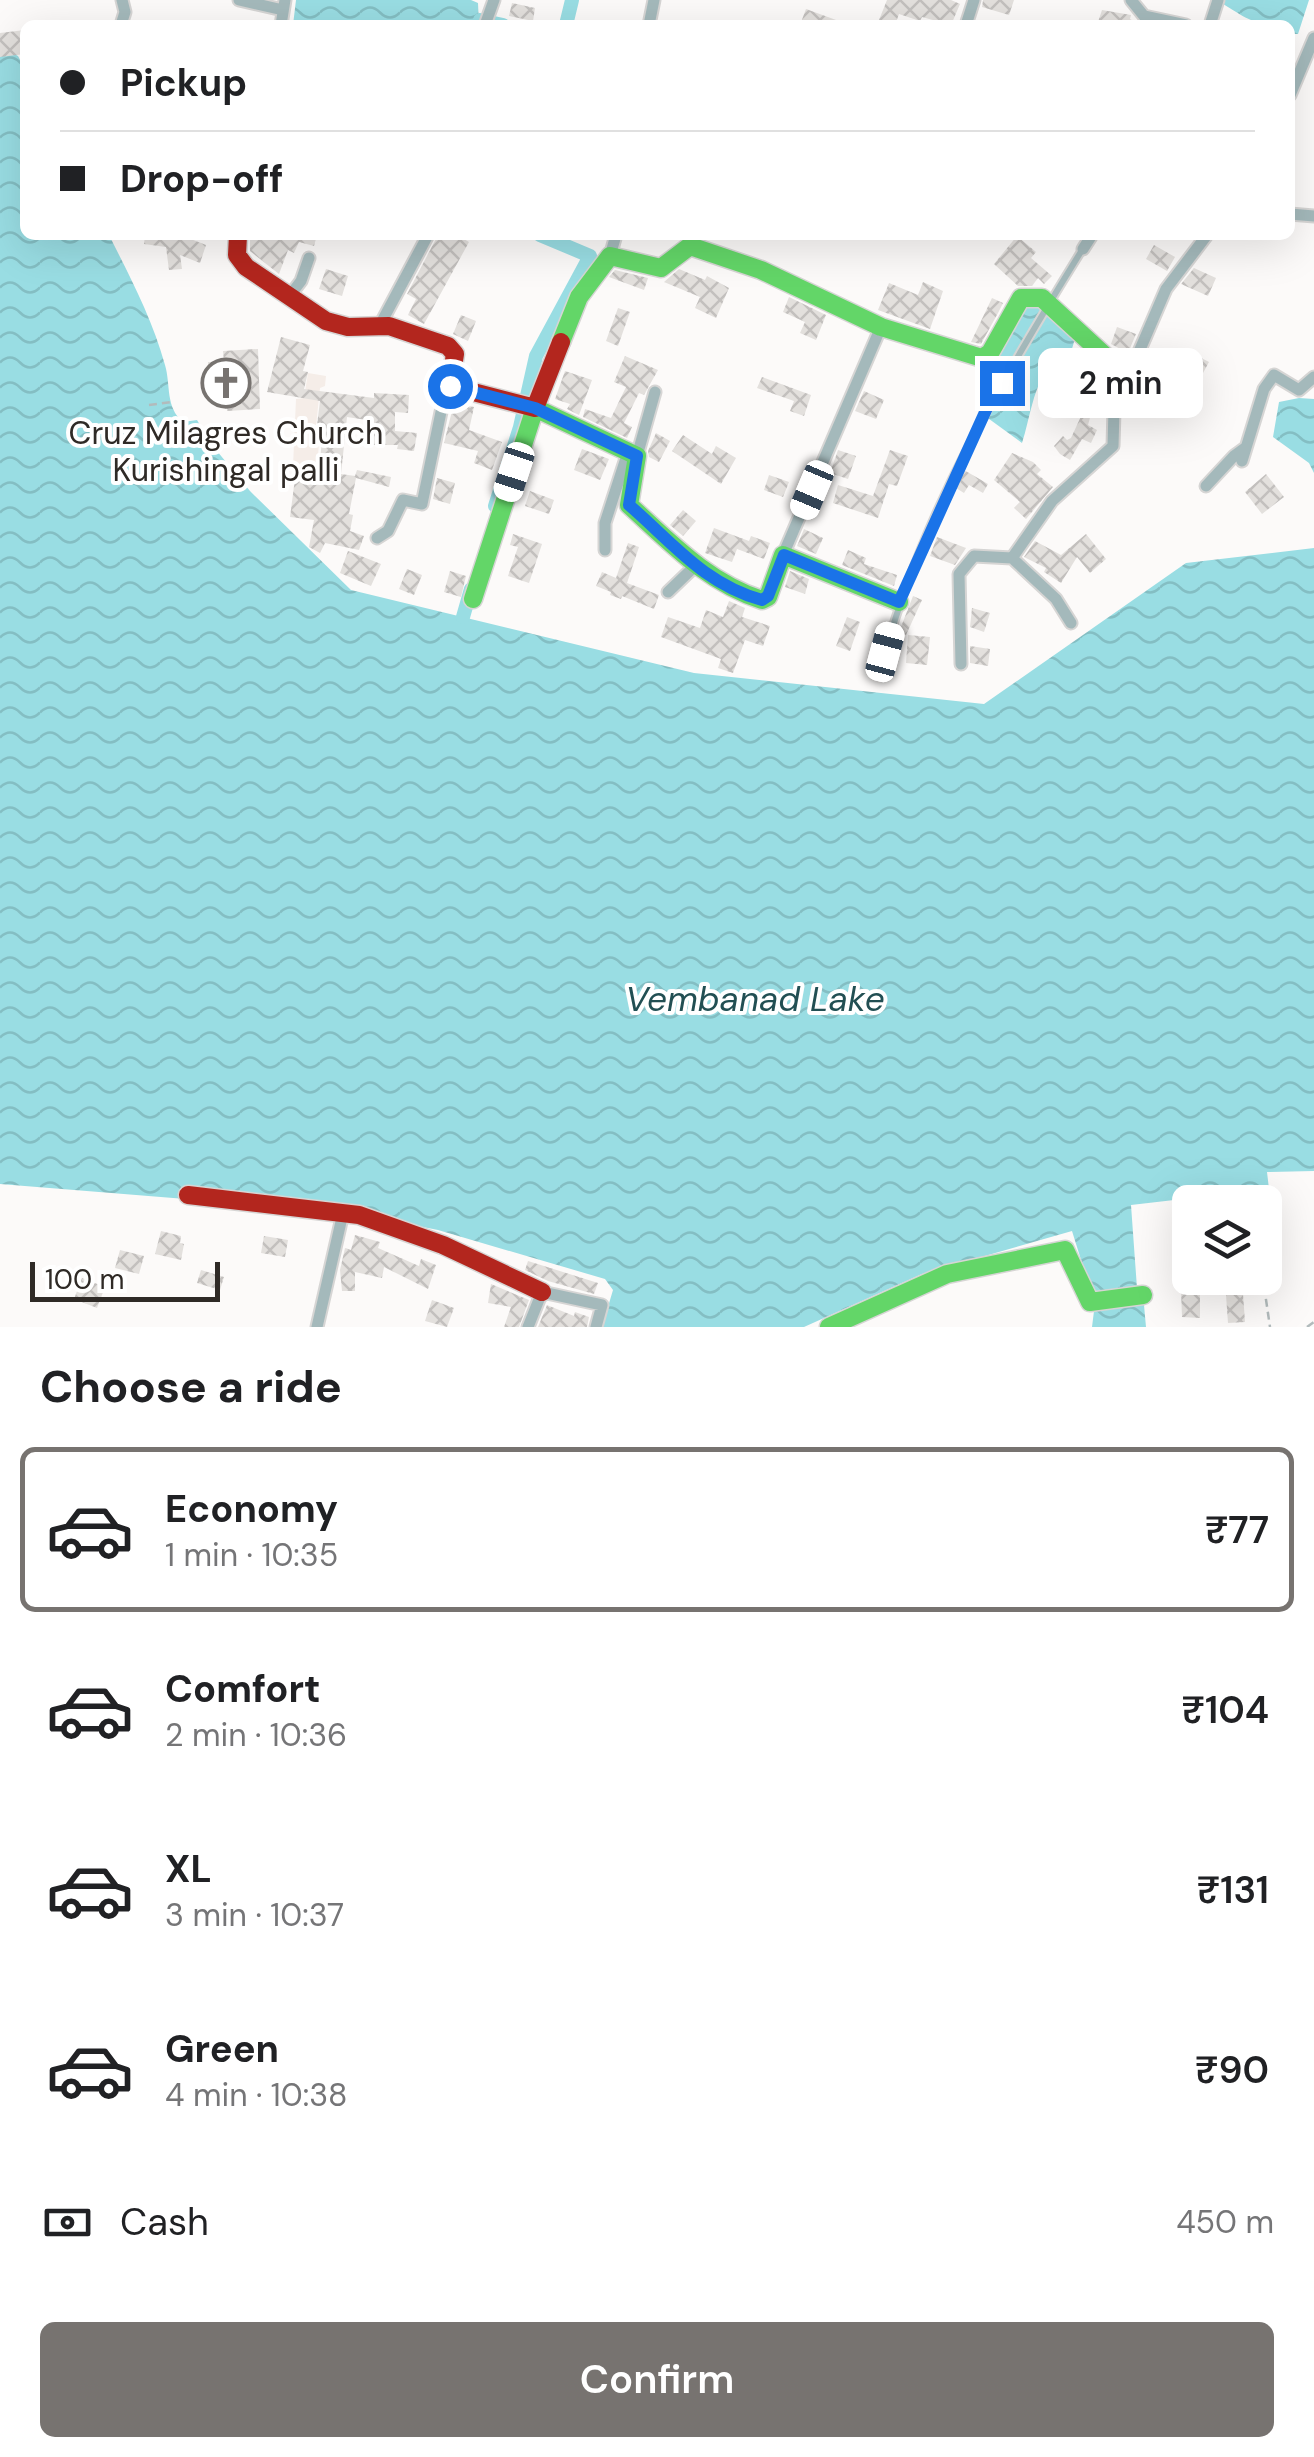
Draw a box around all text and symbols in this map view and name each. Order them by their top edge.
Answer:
text: Pickup [120,58,247,108]
text: Drop-off [120,154,283,204]
callout: 2 min [1037,348,1202,418]
church icon: Cruz Milagres Church Kurishingal palli [200,357,252,409]
route end [980,361,1025,406]
text: 2 min [1079,362,1162,404]
route start [428,364,473,409]
place label: Cruz Milagres Church Kurishingal palli [69,412,383,491]
car [490,439,538,505]
car [786,457,838,523]
car [863,619,907,685]
water label: Vembanad Lake [625,976,885,1022]
map controls [1172,1185,1282,1295]
button: layers [1172,1185,1282,1295]
scale bar [30,1257,220,1302]
text: 100 m [45,1261,124,1298]
text: Choose a ride [40,1357,342,1416]
text: Economy [165,1484,338,1534]
icon: car [45,1485,135,1575]
text: ₹77 [1205,1505,1269,1555]
text: 1 min · 10:35 [165,1534,338,1576]
text: Comfort [165,1664,321,1714]
icon: car [45,1665,135,1755]
text: ₹104 [1181,1685,1269,1735]
text: 2 min · 10:36 [165,1714,347,1756]
text: XL [165,1844,212,1894]
icon: car [45,1845,135,1935]
text: ₹131 [1197,1865,1269,1915]
text: 3 min · 10:37 [165,1894,344,1936]
text: Green [165,2024,279,2074]
icon: car [45,2025,135,2115]
text: ₹90 [1195,2045,1269,2095]
text: 4 min · 10:38 [165,2074,348,2116]
icon: cash [40,2195,95,2250]
text: Cash [120,2197,209,2247]
text: 450 m [1176,2201,1274,2243]
button: Confirm [40,2322,1274,2437]

